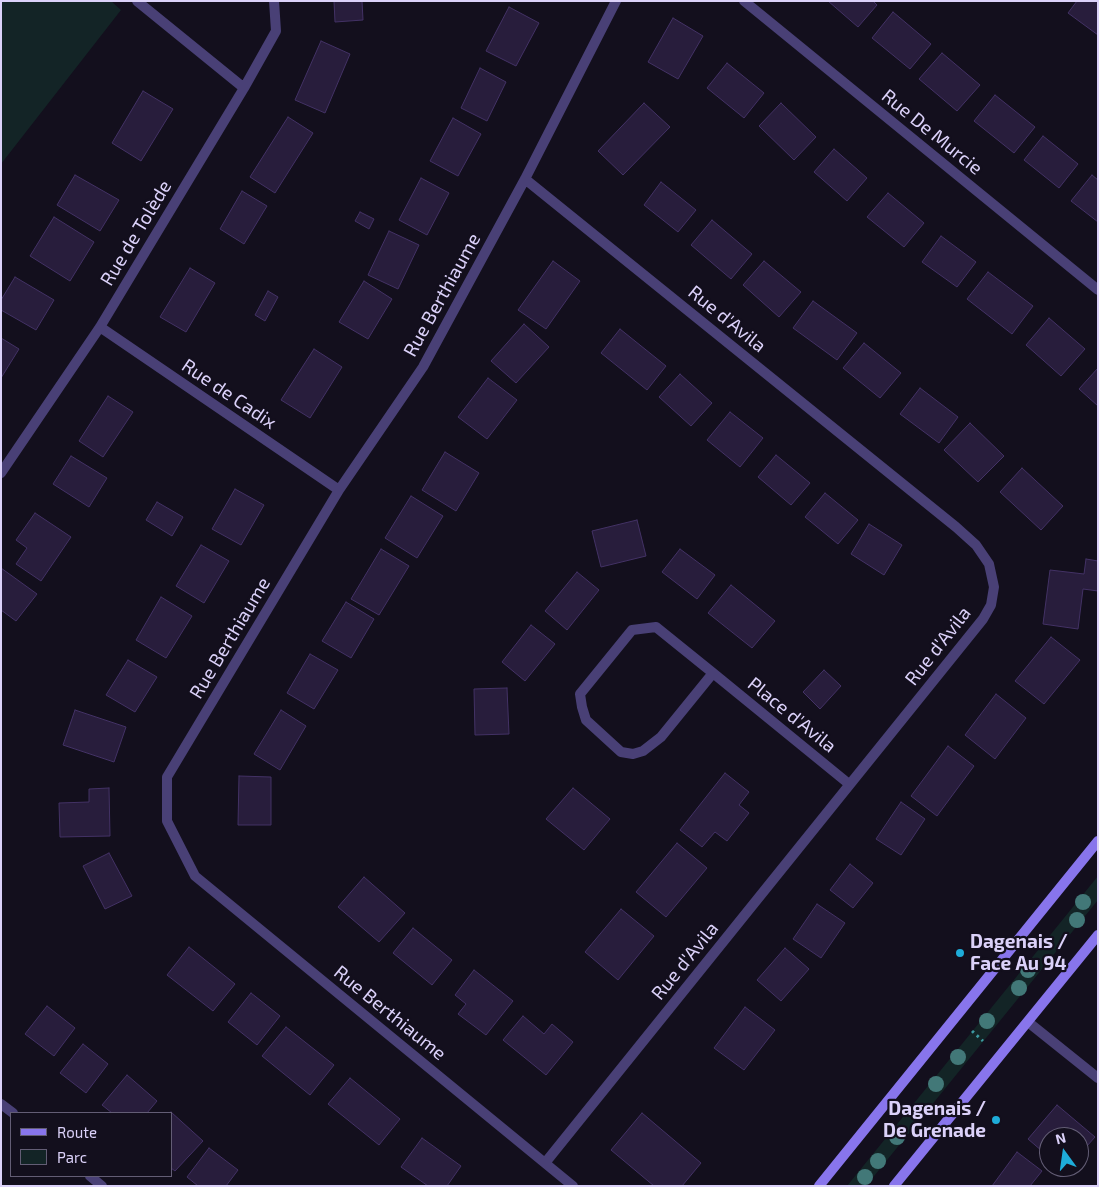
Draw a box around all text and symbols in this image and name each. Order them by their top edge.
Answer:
street label: Rue De Murcie [877,84,987,180]
street label: Rue de Tolède [96,176,176,290]
street label: Rue Berthiaume [399,229,485,361]
street label: Rue d'Avila [684,281,770,357]
street label: Rue de Cadix [177,354,281,434]
street label: Rue Berthiaume [185,573,275,703]
street label: Rue d'Avila [900,602,976,690]
street label: Place d'Avila [743,672,841,758]
street label: Rue d'Avila [647,918,723,1004]
place label: Dagenais / Face Au 94 [970,931,1068,975]
marker: Dagenais / Face Au 94 [954,947,966,959]
street label: Rue Berthiaume [329,961,451,1065]
place label: Dagenais / De Grenade [883,1098,986,1142]
legend [10,1112,172,1177]
marker: Dagenais / De Grenade [990,1114,1002,1126]
text: Route [57,1123,97,1141]
north arrow [1039,1127,1089,1177]
text: N [1054,1128,1067,1147]
text: Parc [57,1148,87,1166]

